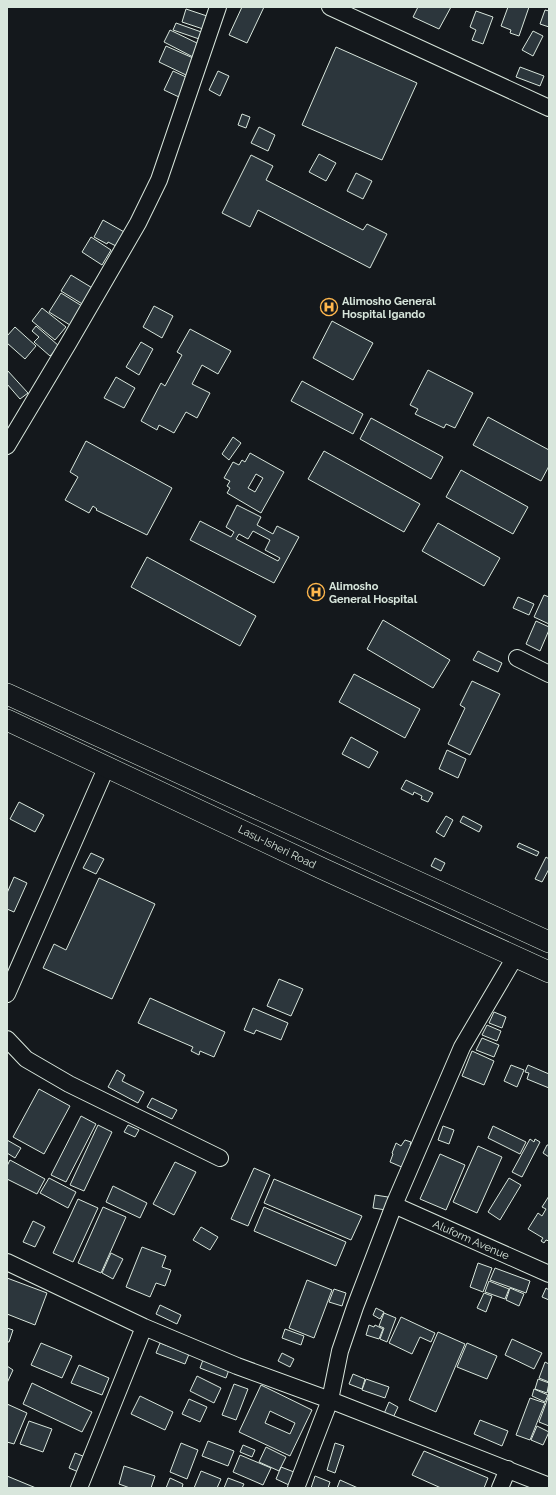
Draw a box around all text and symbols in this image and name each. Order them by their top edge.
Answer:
place label: Alimosho General Hospital Igando [342,295,436,321]
hospital icon: Alimosho General Hospital Igando [319,297,339,317]
place label: Alimosho General Hospital [329,580,418,606]
hospital icon: Alimosho General Hospital [306,582,326,602]
street label: Lasu-Isheri Road [236,822,318,872]
street label: Aluform Avenue [431,1217,512,1263]

